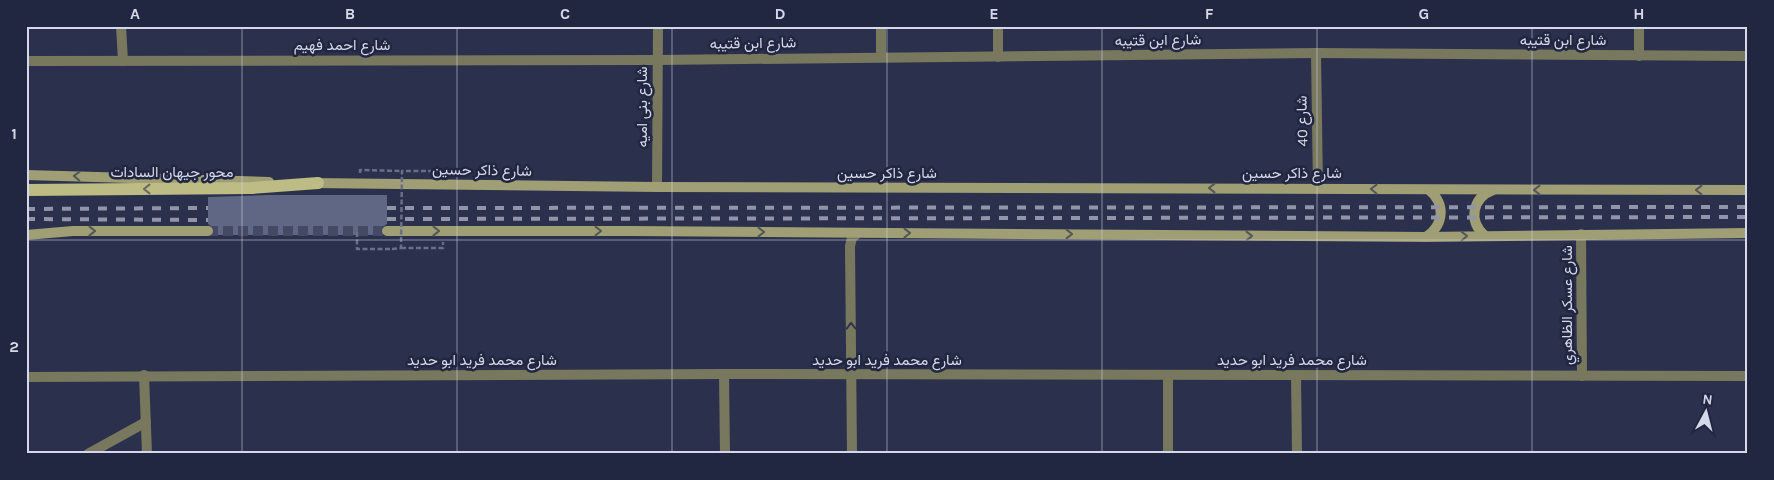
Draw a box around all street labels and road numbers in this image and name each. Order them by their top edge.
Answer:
street label: شارع ابن قتيبه [1115,30,1202,52]
street label: شارع ابن قتيبه [1520,31,1607,51]
street label: شارع ابن قتيبه [710,33,797,55]
street label: شارع احمد فهيم [294,36,391,56]
street label: شارع بنى اميه [633,66,653,148]
street label: شارع 40 [1293,95,1313,147]
street label: شارع ذاكر حسين [432,160,532,182]
street label: محور جيهان السادات [110,163,234,181]
street label: شارع ذاكر حسين [837,164,937,184]
street label: شارع ذاكر حسين [1242,164,1342,184]
street label: شارع عسكر الظاهري [1558,245,1580,365]
street label: شارع محمد فريد ابو حديد [407,351,557,371]
street label: شارع محمد فريد ابو حديد [812,351,962,371]
street label: شارع محمد فريد ابو حديد [1217,351,1367,371]

